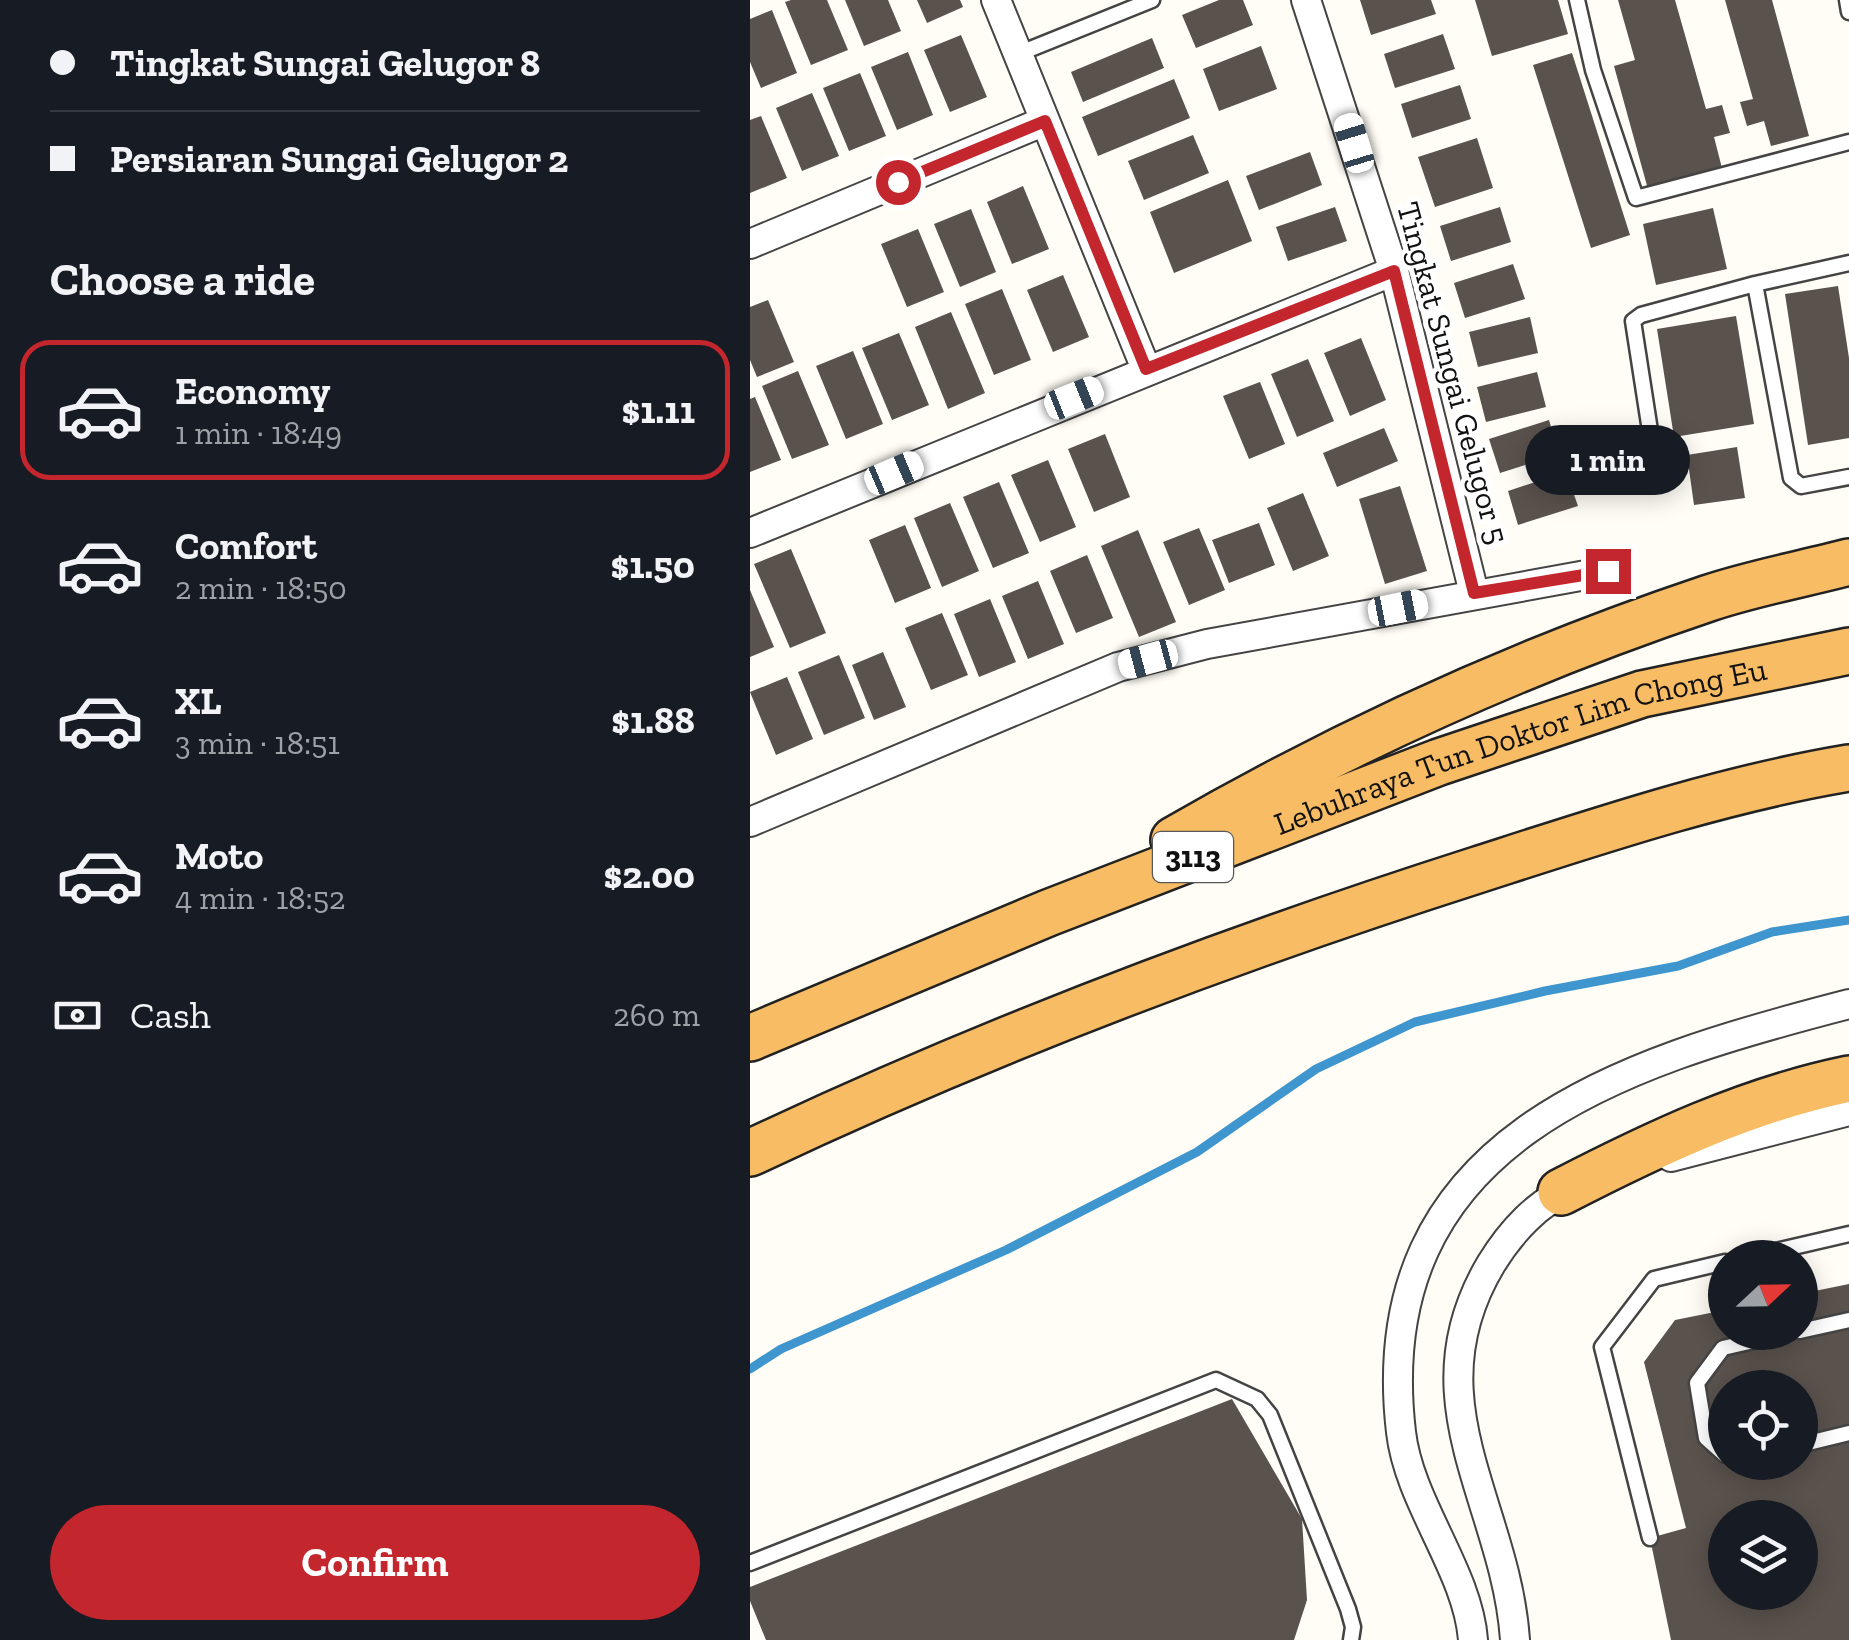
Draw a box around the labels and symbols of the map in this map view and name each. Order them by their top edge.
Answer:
car [1331,110,1377,176]
route start [876,160,921,205]
street label: Tingkat Sungai Gelugor 5 [1389,198,1517,548]
car [1041,373,1107,423]
callout: 1 min [1526,426,1690,496]
car [861,447,927,499]
route end [1586,549,1631,594]
car [1366,588,1430,628]
car [1115,637,1181,681]
street label: Lebuhraya Tun Doktor Lim Chong Eu [1269,650,1770,843]
road number: 3113 [1153,832,1233,882]
north arrow [1708,1240,1818,1350]

